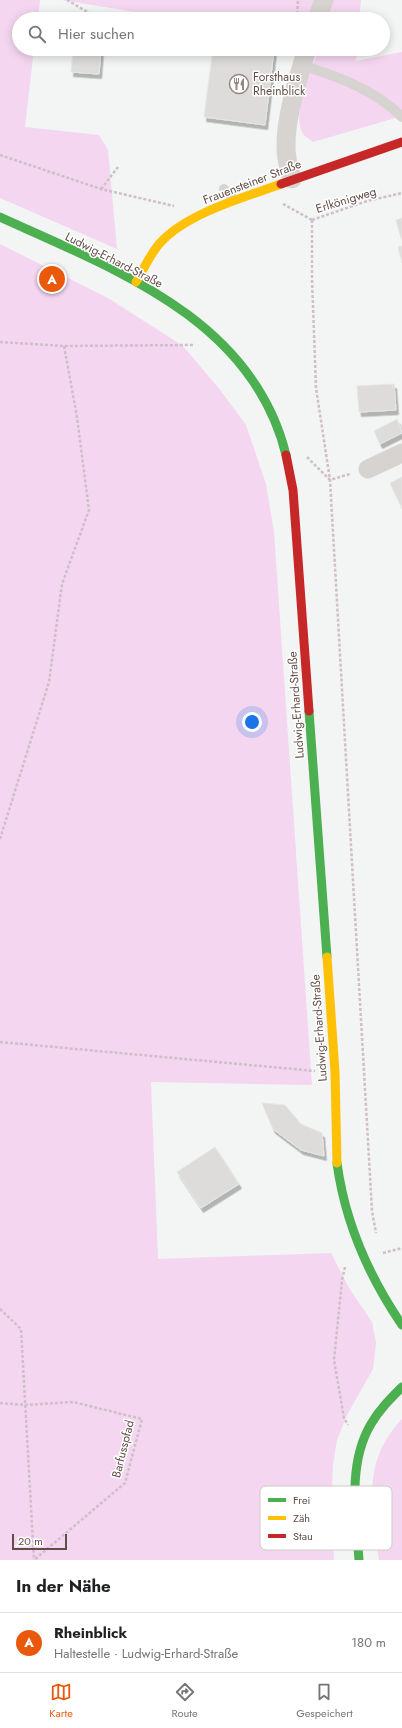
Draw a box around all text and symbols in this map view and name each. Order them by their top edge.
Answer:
search box [12,12,390,56]
icon: search [26,23,48,45]
text: Hier suchen [58,23,135,45]
place label: Forsthaus Rheinblick [253,68,306,100]
restaurant icon: Forsthaus Rheinblick [228,73,250,95]
street label: Frauensteiner Straße [200,155,304,209]
street label: Erlkönigweg [314,182,378,218]
street label: Ludwig-Erhard-Straße [62,228,166,292]
pin: A [39,264,65,294]
street label: Ludwig-Erhard-Straße [283,651,309,759]
your location [242,712,262,732]
street label: Ludwig-Erhard-Straße [306,974,332,1082]
street label: Barfusspfad [107,1418,139,1480]
legend [260,1486,392,1550]
text: Frei [293,1492,311,1508]
text: Zäh [293,1510,310,1526]
text: Stau [293,1528,313,1544]
scale bar [12,1532,67,1551]
text: 20 m [18,1533,43,1549]
text: In der Nähe [16,1574,111,1598]
text: Rheinblick [54,1622,127,1644]
text: A [24,1633,34,1652]
text: 180 m [351,1633,386,1652]
text: Haltestelle · Ludwig-Erhard-Straße [54,1644,238,1663]
tab: Karte [49,1681,73,1721]
tab: Route [171,1681,198,1721]
tab: Gespeichert [296,1681,353,1721]

